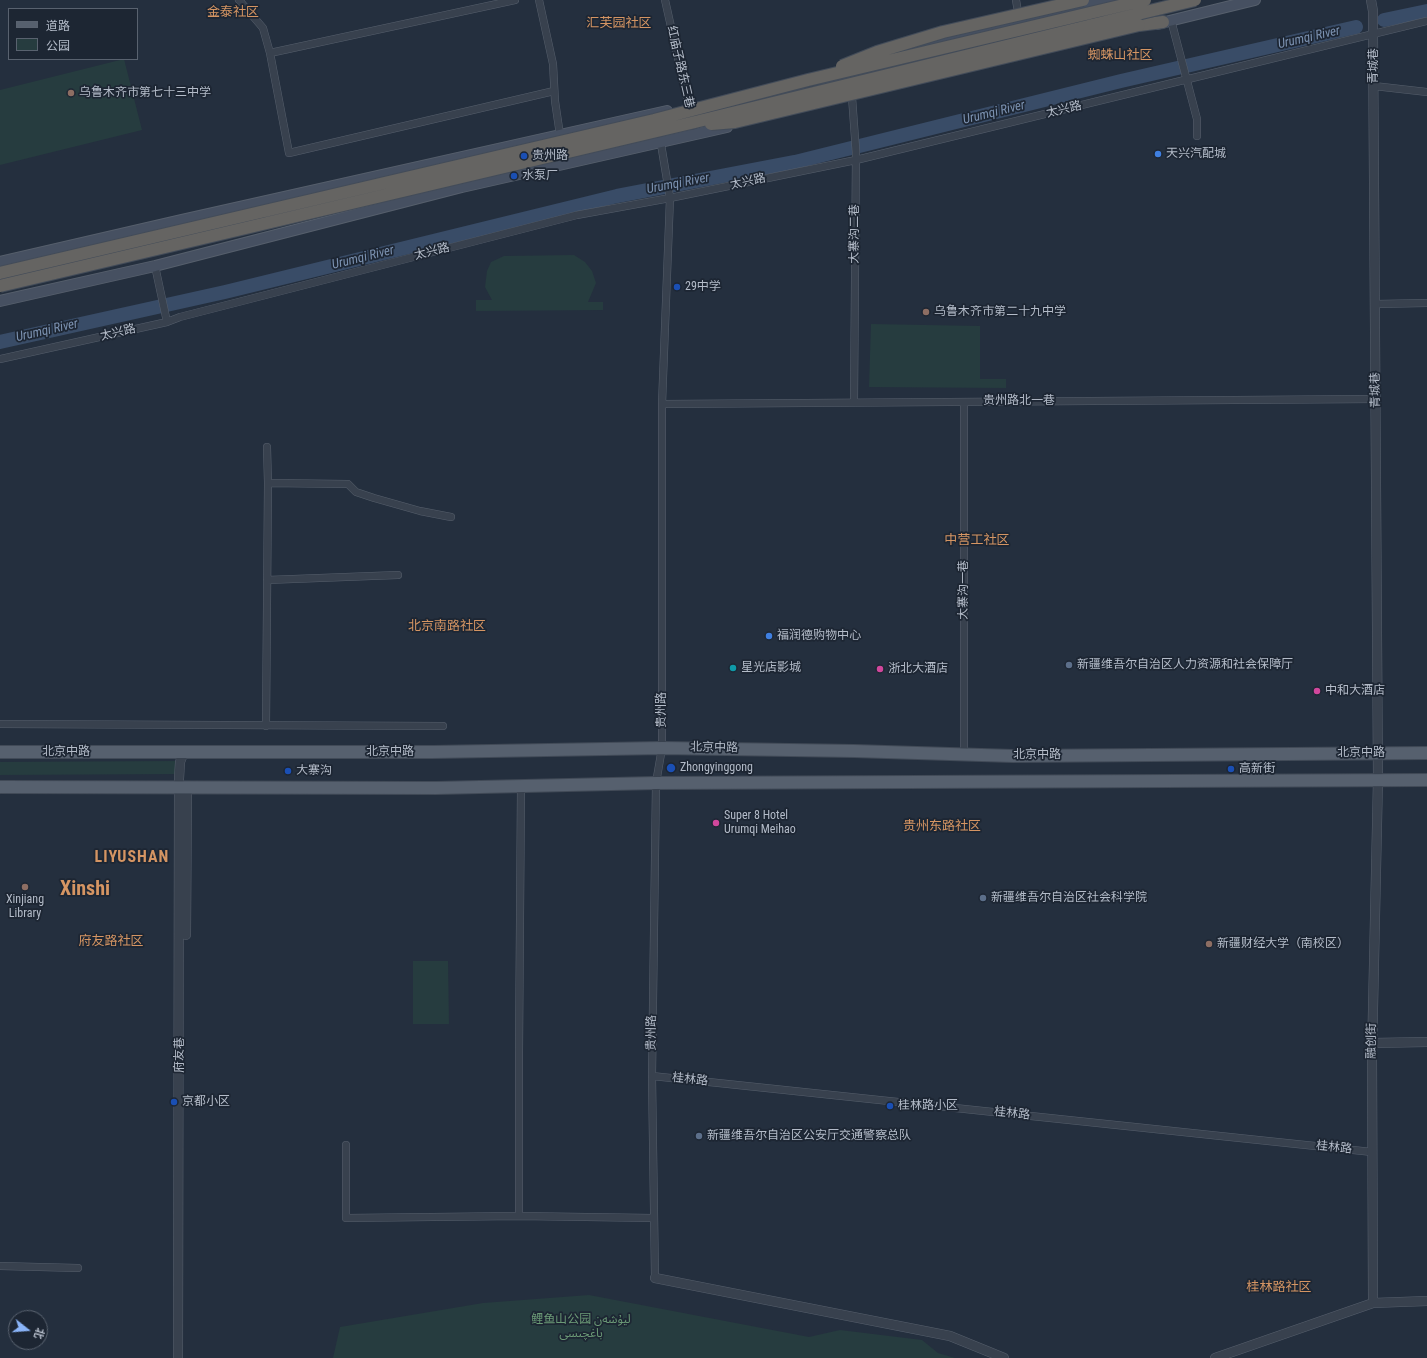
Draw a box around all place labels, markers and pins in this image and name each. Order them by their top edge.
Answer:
place label: 乌鲁木齐市第七十三中学 [79,86,211,100]
marker: 乌鲁木齐市第七十三中学 [66,88,76,98]
place label: 天兴汽配城 [1166,147,1226,161]
place label: 贵州路 [532,149,568,163]
marker: 天兴汽配城 [1153,149,1163,159]
marker: 贵州路 [519,151,529,161]
place label: 水泵厂 [522,169,558,183]
marker: 水泵厂 [509,171,519,181]
place label: 29中学 [685,280,721,294]
marker: 29中学 [672,282,682,292]
place label: 乌鲁木齐市第二十九中学 [934,305,1066,319]
marker: 乌鲁木齐市第二十九中学 [921,307,931,317]
place label: 福润德购物中心 [777,629,861,643]
marker: 福润德购物中心 [764,631,774,641]
place label: 新疆维吾尔自治区人力资源和社会保障厅 [1077,658,1293,672]
marker: 新疆维吾尔自治区人力资源和社会保障厅 [1064,660,1074,670]
place label: 星光店影城 [741,661,801,675]
place label: 浙北大酒店 [888,662,948,676]
marker: 星光店影城 [728,663,738,673]
marker: 浙北大酒店 [875,664,885,674]
place label: 中和大酒店 [1325,684,1385,698]
marker: 中和大酒店 [1312,686,1322,696]
place label: Zhongyinggong [680,761,753,775]
marker: Zhongyinggong [665,762,677,774]
place label: 高新街 [1239,762,1275,776]
place label: 大寨沟 [296,764,332,778]
marker: 高新街 [1226,764,1236,774]
marker: 大寨沟 [283,766,293,776]
place label: Super 8 Hotel Urumqi Meihao [724,809,796,837]
marker: Super 8 Hotel Urumqi Meihao [711,818,721,828]
marker: Xinjiang Library [20,882,30,892]
place label: 新疆维吾尔自治区社会科学院 [991,891,1147,905]
place label: Xinjiang Library [6,893,44,921]
marker: 新疆维吾尔自治区社会科学院 [978,893,988,903]
place label: 新疆财经大学（南校区） [1217,937,1349,951]
marker: 新疆财经大学（南校区） [1204,939,1214,949]
place label: 京都小区 [182,1095,230,1109]
marker: 京都小区 [169,1097,179,1107]
place label: 桂林路小区 [898,1099,958,1113]
marker: 桂林路小区 [885,1101,895,1111]
place label: 新疆维吾尔自治区公安厅交通警察总队 [707,1129,911,1143]
marker: 新疆维吾尔自治区公安厅交通警察总队 [694,1131,704,1141]

